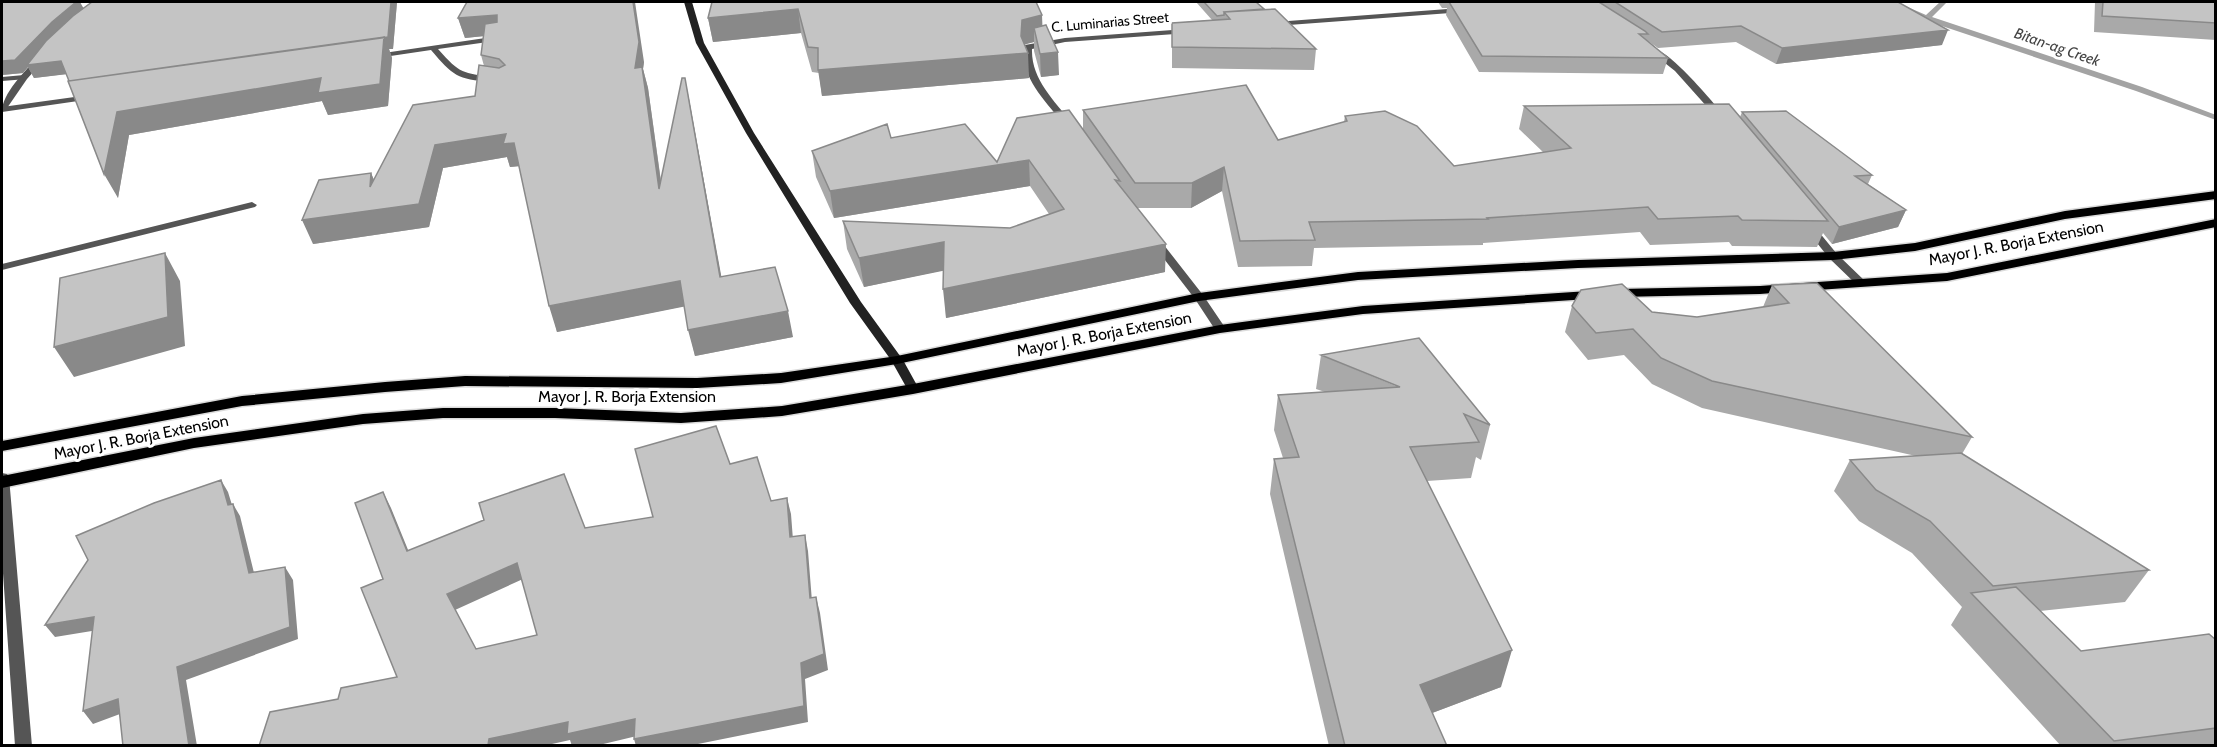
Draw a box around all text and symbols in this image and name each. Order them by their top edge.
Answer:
street label: C. Luminarias Street [1051,8,1170,36]
water label: Bitan-ag Creek [2012,24,2103,70]
street label: Mayor J. R. Borja Extension [1927,217,2105,269]
street label: Mayor J. R. Borja Extension [1015,308,1193,360]
street label: Mayor J. R. Borja Extension [538,387,716,406]
street label: Mayor J. R. Borja Extension [52,411,230,463]

